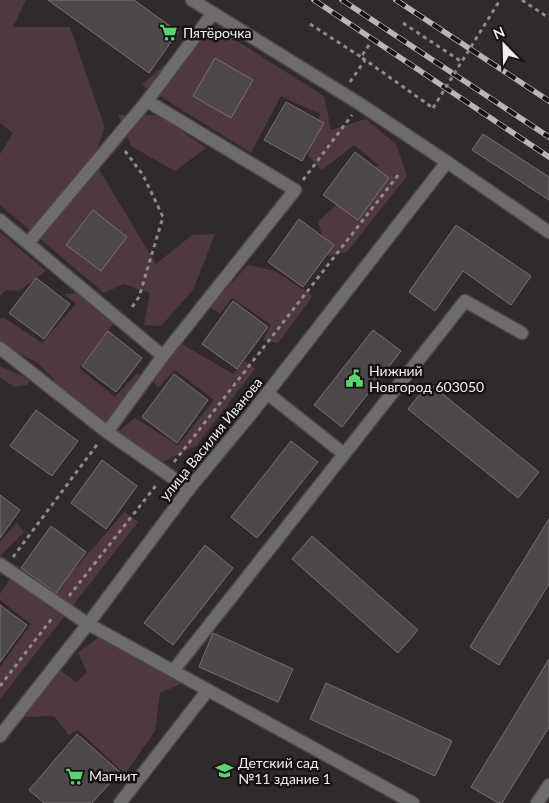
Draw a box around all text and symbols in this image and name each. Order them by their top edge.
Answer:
north arrow [479,20,529,70]
supermarket icon: Пятёрочка [159,23,179,43]
text: N [490,23,507,43]
place label: Пятёрочка [183,24,251,41]
place label: Нижний Новгород 603050 [369,362,484,395]
public building icon: Нижний Новгород 603050 [345,369,365,389]
street label: улица Василия Иванова [156,374,266,504]
place label: Детский сад №11 здание 1 [238,754,331,787]
school or university icon: Детский сад №11 здание 1 [214,761,234,781]
supermarket icon: Магнит [65,766,85,786]
place label: Магнит [89,767,138,784]

